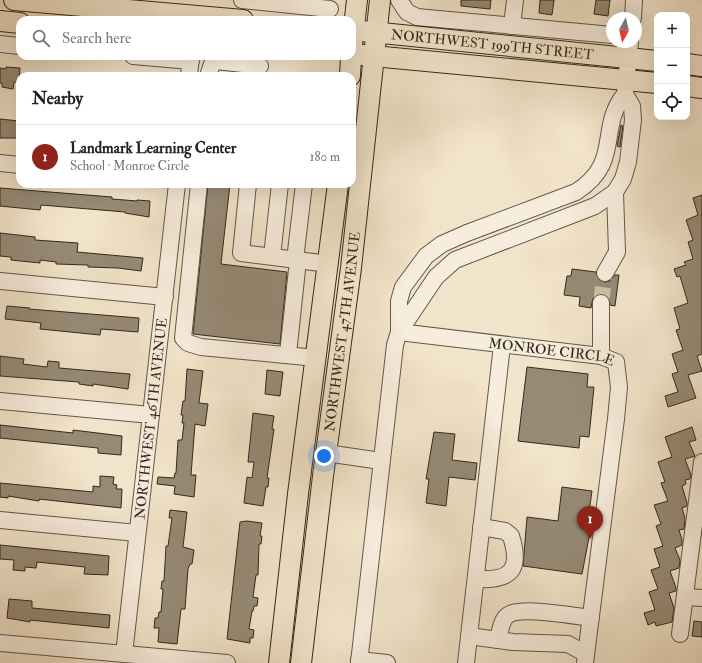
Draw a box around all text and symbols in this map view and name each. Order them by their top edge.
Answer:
north arrow [606,12,642,48]
map controls [654,12,690,120]
button: + [654,12,690,48]
search box [16,16,356,60]
street label: NORTHWEST 199TH STREET [390,26,595,63]
icon: search [30,27,52,49]
text: Search here [62,29,131,48]
button: − [654,48,690,84]
button: locate [654,84,690,120]
text: Nearby [32,88,83,109]
text: Landmark Learning Center [70,139,236,158]
text: 1 [43,149,47,165]
text: 180 m [310,149,340,165]
text: School · Monroe Circle [70,158,189,174]
street label: NORTHWEST 47TH AVENUE [321,231,363,433]
street label: NORTHWEST 46TH AVENUE [131,317,170,520]
street label: MONROE CIRCLE [488,334,617,369]
your location [314,446,334,466]
pin: 1 [577,506,603,539]

